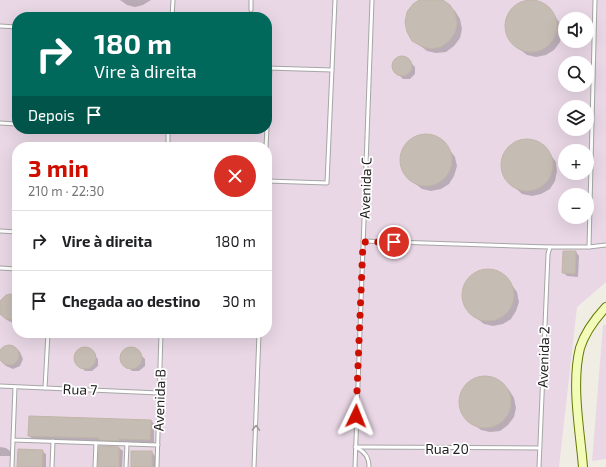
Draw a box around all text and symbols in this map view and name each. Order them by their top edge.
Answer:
map controls [558,12,594,224]
button: sound [558,12,594,48]
text: 180 m [94,26,172,60]
icon: right [28,28,80,80]
button: search [558,56,594,92]
text: Vire à direita [94,60,197,82]
button: layers [558,100,594,136]
icon: arrive [83,104,105,126]
text: Depois [28,106,75,124]
button: + [558,144,594,180]
text: 3 min [28,153,89,182]
button: close [214,155,256,197]
street label: Avenida C [355,157,375,219]
text: 210 m · 22:30 [28,183,104,199]
button: − [558,188,594,224]
pin [377,225,411,259]
icon: right [28,230,50,252]
icon: arrive [383,231,405,253]
text: Vire à direita [62,232,152,250]
text: 180 m [215,232,256,250]
icon: arrive [28,290,50,312]
text: Chegada ao destino [62,292,200,310]
text: 30 m [222,292,256,310]
street label: Avenida 2 [533,326,553,388]
street label: Avenida B [149,369,169,431]
street label: Rua 7 [62,380,98,398]
position arrow [335,395,377,437]
one-way arrow [252,425,260,431]
street label: Rua 20 [425,440,469,457]

